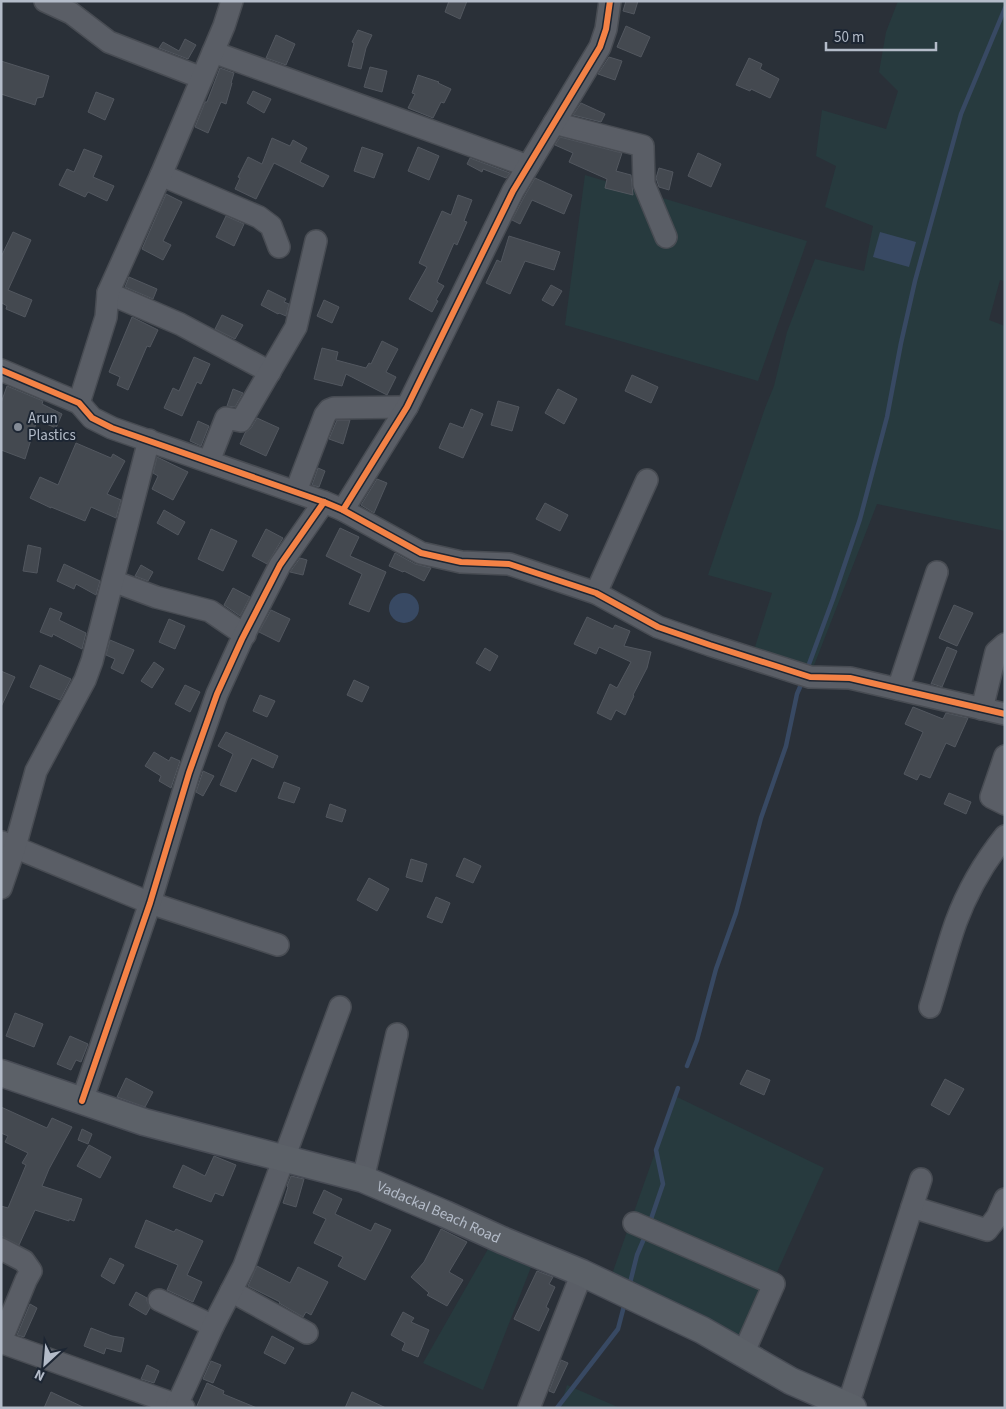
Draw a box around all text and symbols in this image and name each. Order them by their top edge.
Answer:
scale bar [826,20,936,52]
text: 50 m [834,27,864,48]
place label: Arun Plastics [28,408,76,446]
marker: Arun Plastics [12,421,24,433]
street label: Vadackal Beach Road [374,1176,504,1248]
north arrow [20,1339,70,1389]
text: N [31,1364,48,1386]

